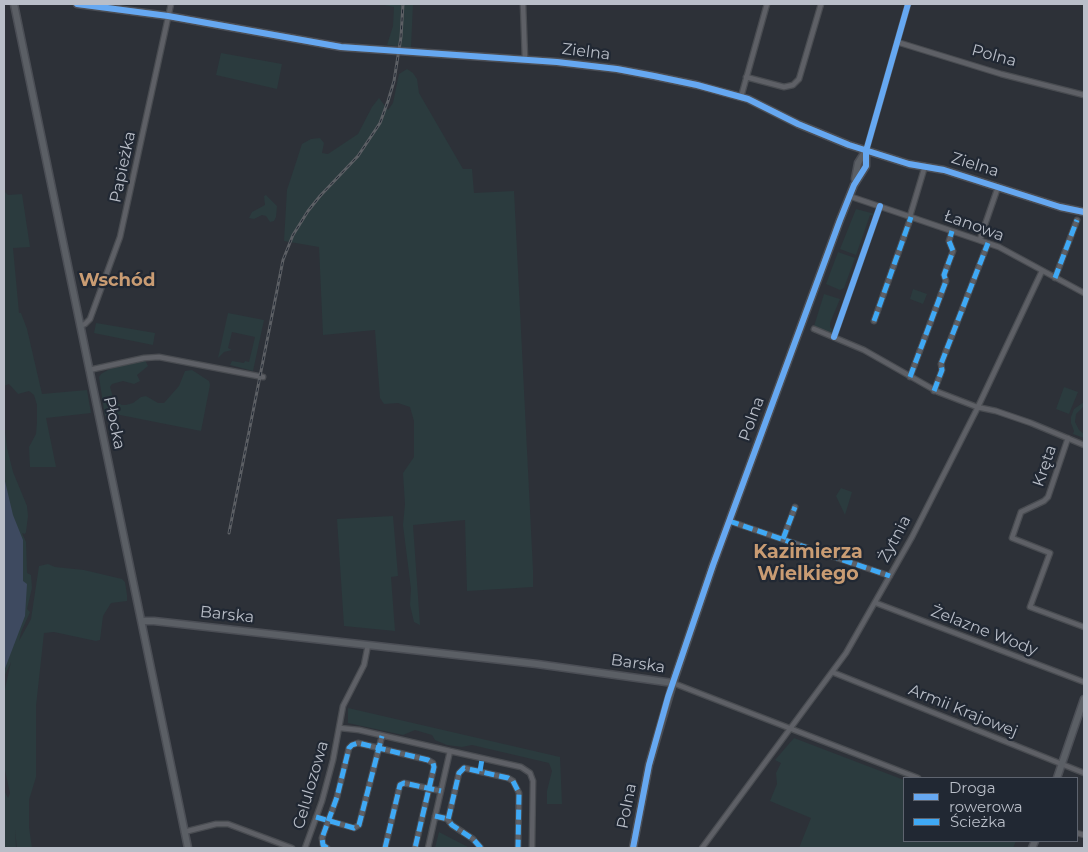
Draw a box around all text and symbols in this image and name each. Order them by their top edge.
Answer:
street label: Zielna [561,39,611,65]
street label: Polna [969,41,1019,71]
street label: Papieżka [106,130,140,204]
street label: Zielna [949,149,1001,181]
street label: Łanowa [941,206,1007,246]
district label: Wschód [79,270,155,292]
street label: Polna [735,394,769,444]
street label: Płocka [99,395,129,451]
street label: Kręta [1029,443,1061,489]
street label: Żytnia [875,512,915,566]
district label: Kazimierza Wielkiego [753,541,863,585]
street label: Żelazne Wody [928,602,1040,660]
street label: Barska [199,603,255,627]
street label: Barska [610,651,666,677]
street label: Armii Krajowej [906,680,1020,742]
street label: Celulozowa [289,739,333,831]
legend [903,777,1078,842]
text: Droga rowerowa [949,778,1023,816]
street label: Polna [613,782,641,830]
text: Ścieżka [950,812,1006,831]

